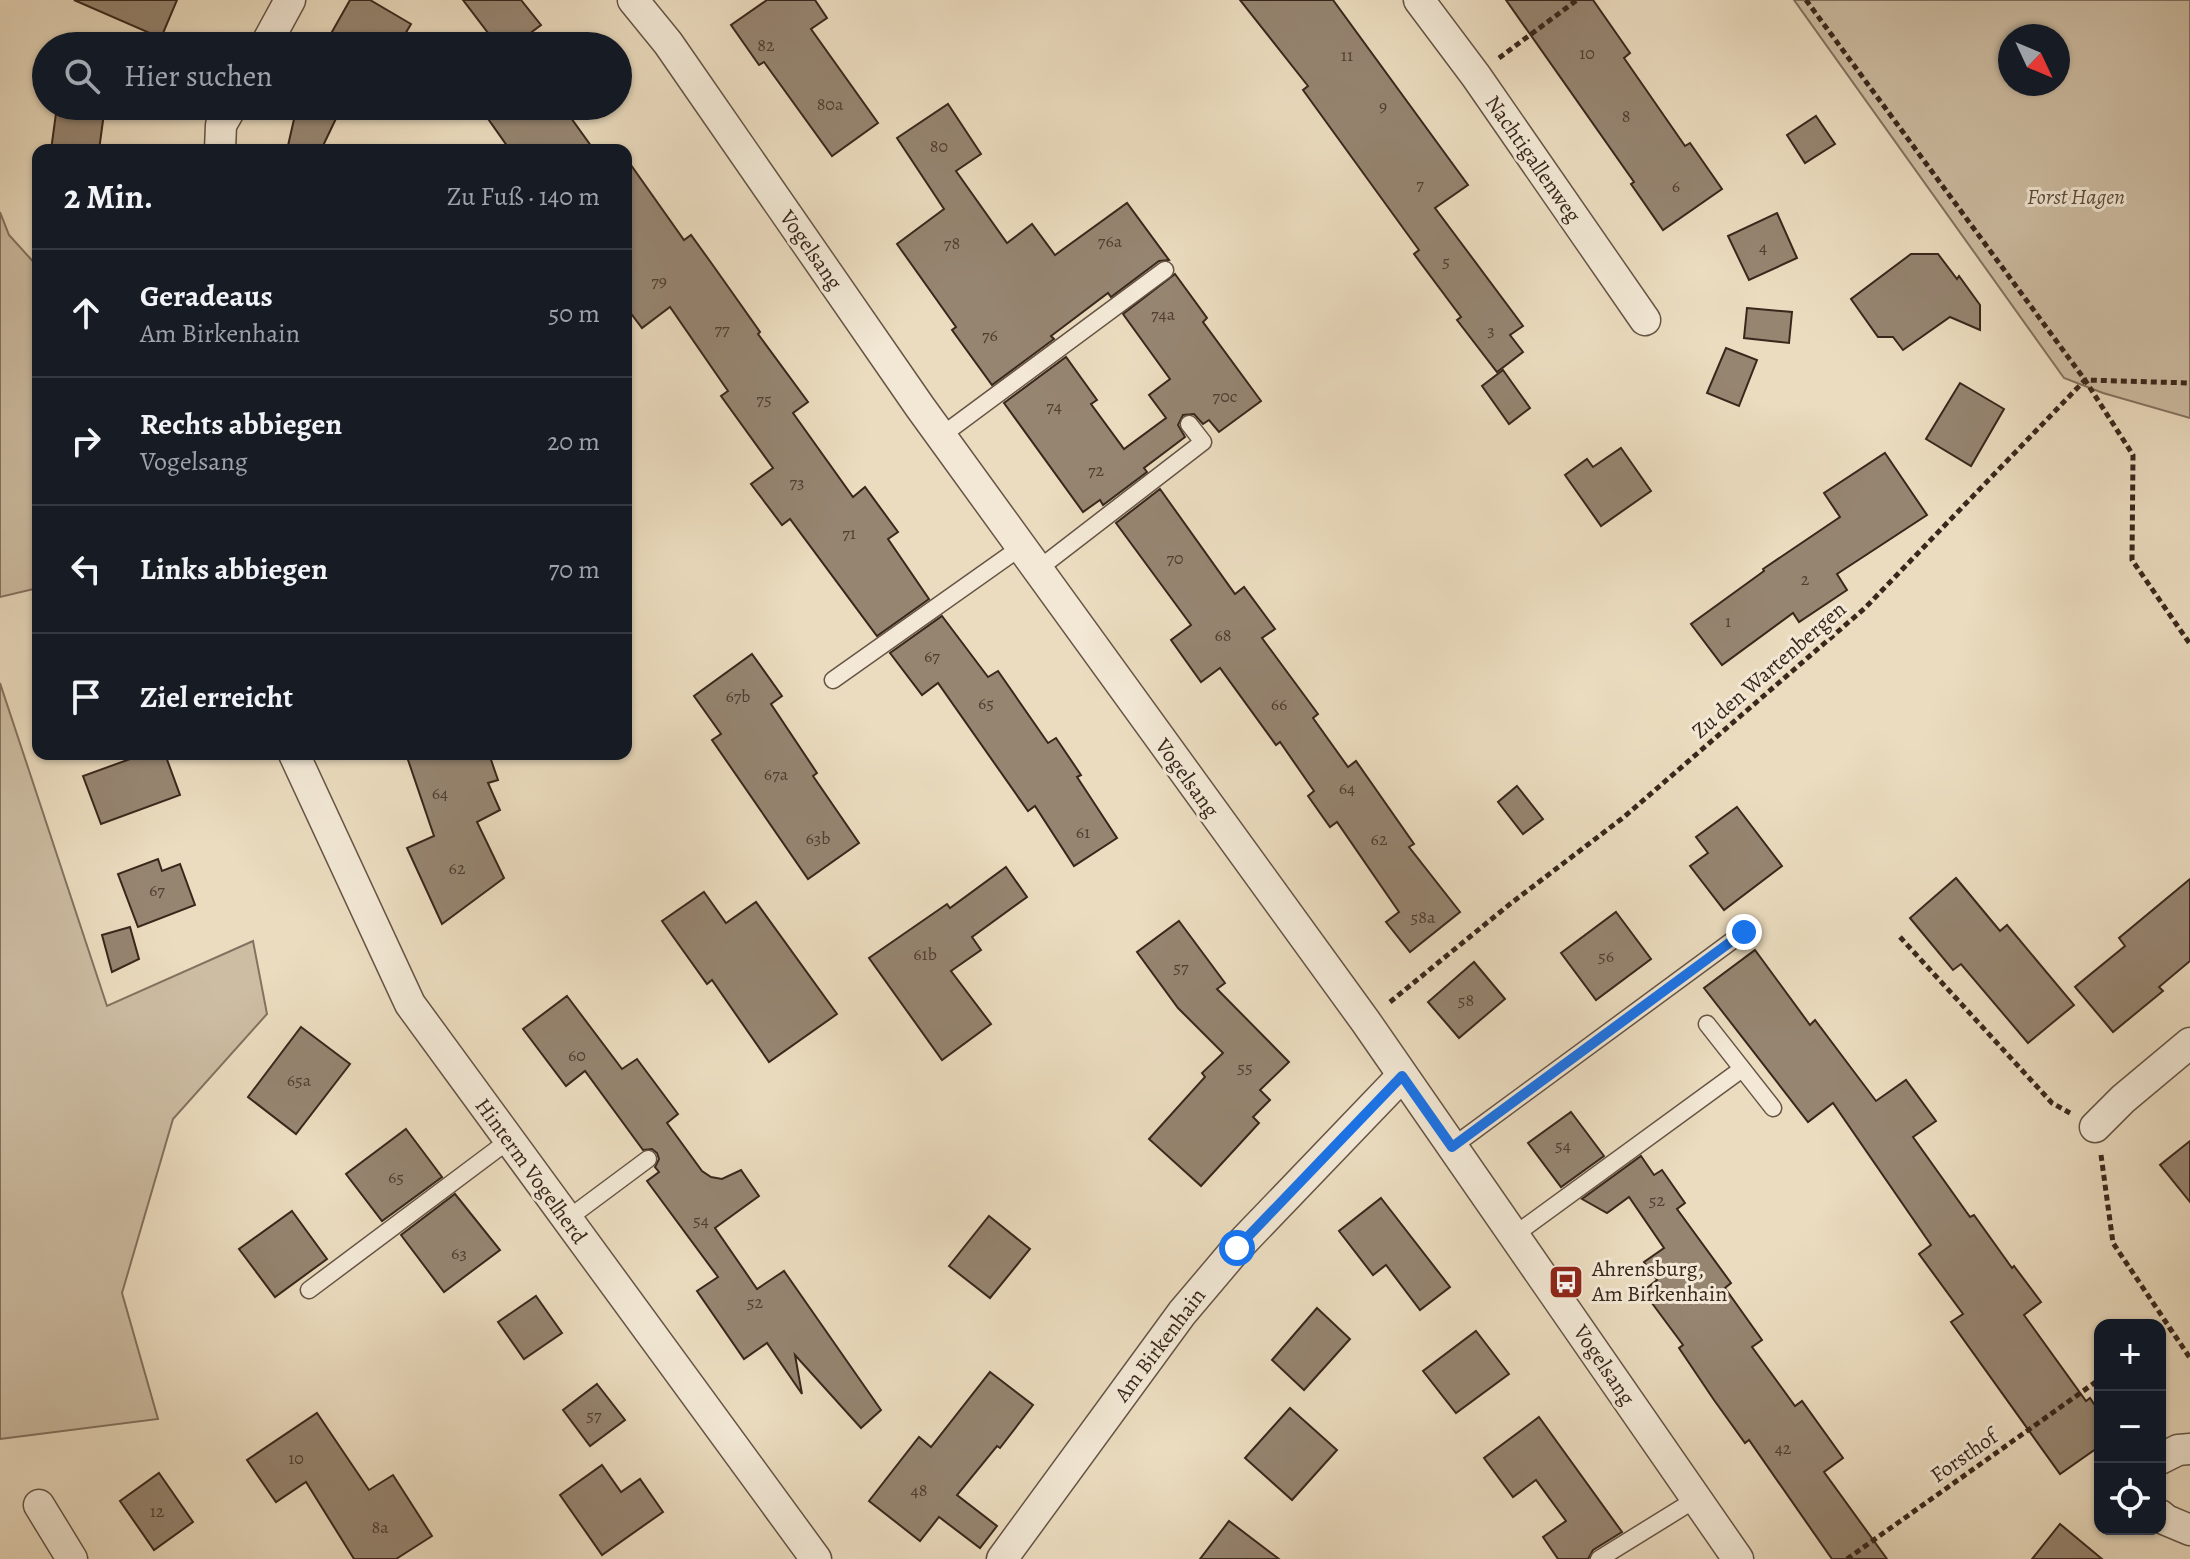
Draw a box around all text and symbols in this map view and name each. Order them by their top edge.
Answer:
north arrow [1998,24,2070,96]
search box [32,32,632,120]
house number: 82 [757,33,775,57]
house number: 10 [1579,41,1595,65]
house number: 11 [1341,43,1353,67]
icon: search [60,54,104,98]
text: Hier suchen [124,56,273,96]
street label: Nachtigallenweg [1478,89,1588,229]
house number: 80a [817,92,844,116]
house number: 9 [1379,94,1387,118]
house number: 8 [1622,104,1630,128]
house number: 80 [930,134,948,158]
house number: 7 [1416,172,1424,196]
text: 2 Min. [64,173,153,220]
house number: 6 [1672,174,1680,198]
text: Zu Fuß · 140 m [447,179,600,214]
park label: Forst Hagen [2027,182,2125,212]
street label: Vogelsang [772,203,849,296]
house number: 76a [1098,229,1123,253]
house number: 78 [944,231,960,255]
house number: 4 [1759,235,1767,259]
house number: 5 [1442,249,1450,273]
house number: 79 [651,269,667,293]
text: Geradeaus [140,276,273,316]
icon: ahead [64,291,108,335]
text: 50 m [548,296,600,331]
house number: 74a [1151,302,1176,326]
text: Am Birkenhain [140,316,300,351]
house number: 77 [714,317,730,341]
house number: 3 [1487,318,1495,342]
house number: 76 [982,323,998,347]
house number: 70c [1213,384,1237,408]
house number: 75 [756,387,772,411]
house number: 74 [1046,394,1062,418]
text: Rechts abbiegen [140,404,342,444]
icon: right [64,419,108,463]
text: 20 m [547,424,600,459]
text: Vogelsang [140,444,248,479]
house number: 72 [1088,458,1104,482]
house number: 73 [789,470,805,494]
house number: 71 [842,521,856,545]
house number: 70 [1166,546,1184,570]
icon: left [64,547,108,591]
text: Links abbiegen [140,549,328,589]
text: 70 m [548,552,600,587]
house number: 2 [1801,567,1810,591]
street label: Zu den Wartenbergen [1685,595,1853,745]
house number: 1 [1725,609,1731,633]
house number: 68 [1214,623,1232,647]
house number: 67 [924,644,940,668]
icon: arrive [64,675,108,719]
text: Ziel erreicht [140,677,293,717]
house number: 67b [725,684,751,708]
house number: 65 [978,691,994,715]
house number: 66 [1271,692,1287,716]
street label: Vogelsang [1147,732,1226,824]
house number: 67a [764,762,789,786]
house number: 64 [1339,776,1355,800]
house number: 64 [432,781,448,805]
house number: 61 [1076,820,1090,844]
house number: 63b [806,826,830,850]
house number: 62 [1371,827,1388,851]
house number: 62 [449,856,466,880]
house number: 67 [149,878,165,902]
house number: 58a [1411,905,1436,929]
route end [1726,914,1762,950]
house number: 61b [913,942,937,966]
house number: 56 [1598,944,1614,968]
house number: 57 [1173,955,1189,979]
house number: 58 [1458,988,1474,1012]
house number: 60 [568,1043,586,1067]
house number: 55 [1237,1055,1253,1079]
house number: 65a [287,1068,312,1092]
street label: Hinterm Vogelherd [468,1092,594,1250]
house number: 54 [1555,1133,1571,1157]
house number: 65 [388,1165,404,1189]
house number: 52 [1649,1188,1666,1212]
house number: 54 [693,1208,709,1232]
route start [1219,1230,1255,1266]
house number: 63 [451,1241,467,1265]
place label: Ahrensburg, Am Birkenhain [1591,1254,1727,1309]
bus stop icon: Ahrensburg, Am Birkenhain [1547,1263,1585,1301]
street label: Am Birkenhain [1107,1282,1213,1409]
house number: 52 [747,1290,764,1314]
street label: Vogelsang [1566,1318,1642,1411]
map controls [2094,1319,2166,1535]
button: + [2094,1319,2166,1391]
button: − [2094,1391,2166,1463]
house number: 57 [586,1403,602,1427]
street label: Forsthof [1924,1420,2006,1490]
house number: 42 [1775,1436,1792,1460]
house number: 10 [288,1446,304,1470]
button: locate [2094,1463,2166,1535]
house number: 48 [911,1478,927,1502]
house number: 12 [150,1499,165,1523]
house number: 8a [371,1515,389,1539]

